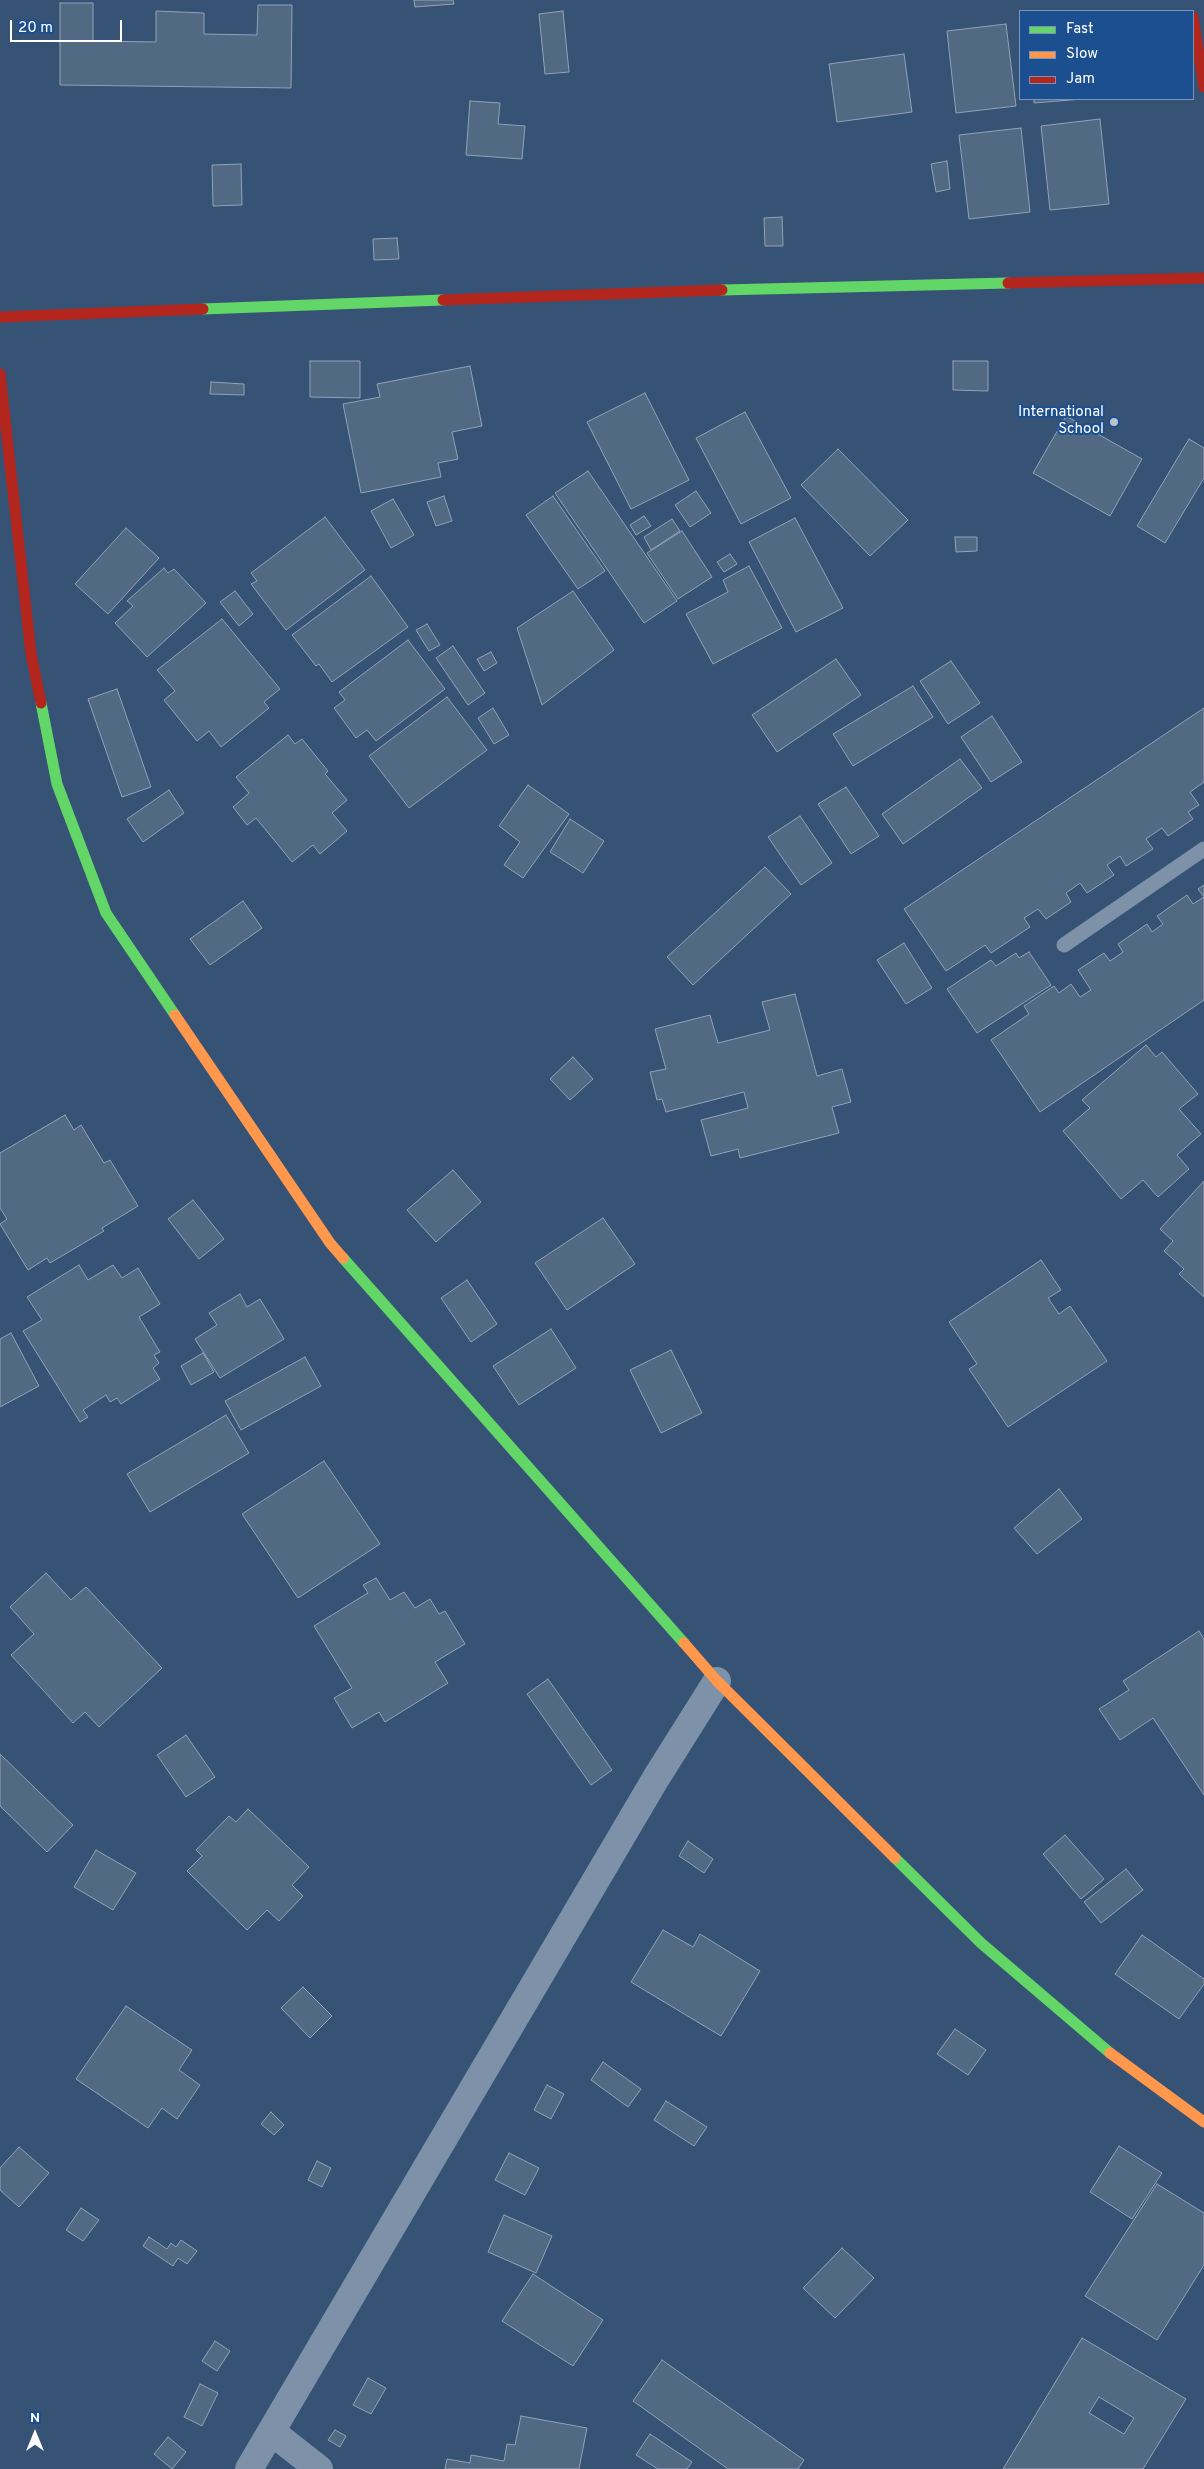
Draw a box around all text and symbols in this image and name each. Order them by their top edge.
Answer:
scale bar [12,10,125,42]
legend [1019,10,1194,100]
text: 20 m [18,19,53,38]
text: Fast [1066,20,1094,39]
text: Slow [1066,45,1098,64]
text: Jam [1066,70,1095,89]
place label: International School [1018,404,1104,439]
marker: International School [1108,416,1120,428]
north arrow [10,2409,60,2459]
text: N [30,2410,40,2427]

